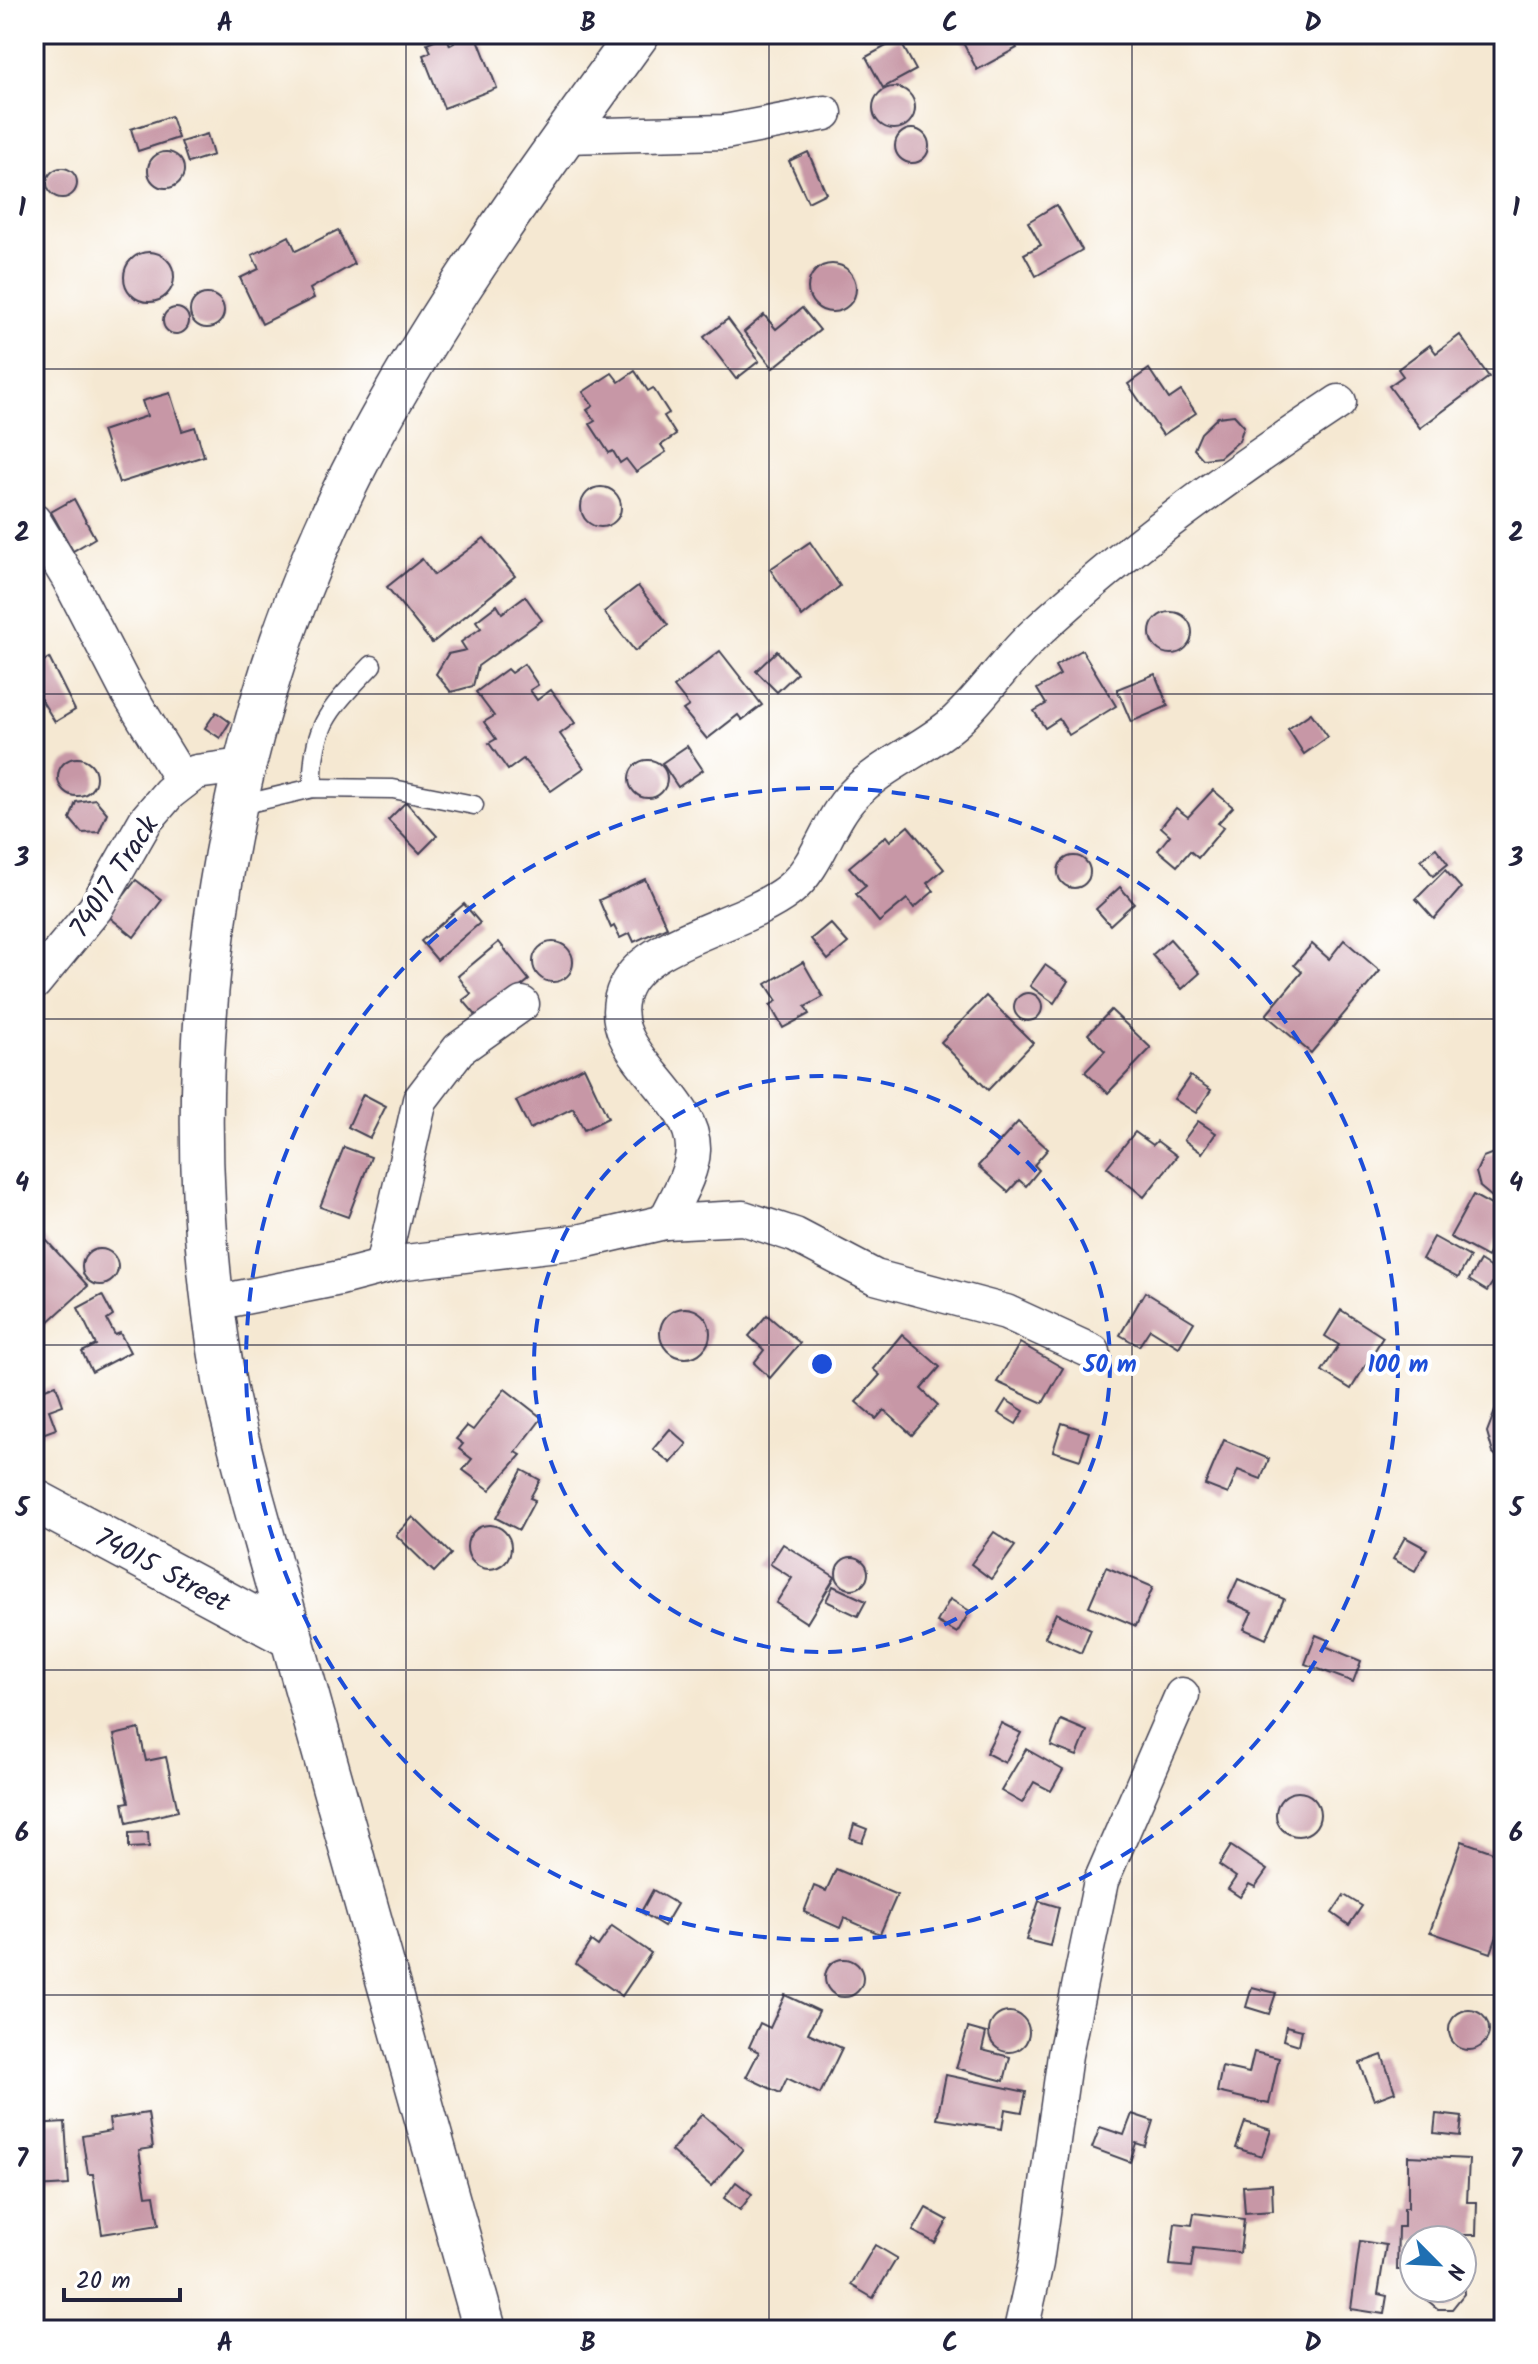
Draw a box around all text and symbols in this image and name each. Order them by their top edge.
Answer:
text: A [217,3,233,45]
text: B [580,3,596,45]
text: C [942,3,958,45]
text: D [1304,3,1322,45]
text: 1 [18,188,26,230]
text: 1 [1512,188,1520,230]
text: 2 [14,513,30,555]
text: 2 [1508,513,1524,555]
street label: 74017 Track [59,806,172,948]
text: 3 [14,838,29,880]
text: 3 [1508,838,1523,880]
text: 4 [15,1163,29,1205]
text: 4 [1509,1163,1523,1205]
text: 50 m [1082,1346,1137,1385]
text: 100 m [1368,1346,1428,1385]
centre of rings [808,1350,836,1378]
text: 5 [14,1488,30,1530]
text: 5 [1508,1488,1524,1530]
street label: 74015 Street [86,1517,239,1626]
text: 6 [15,1813,29,1855]
text: 6 [1509,1813,1523,1855]
text: 7 [16,2139,29,2181]
text: 7 [1510,2139,1523,2181]
north arrow [1398,2224,1478,2304]
scale bar [64,2252,180,2302]
text: N [1435,2258,1473,2285]
text: 20 m [76,2262,131,2301]
text: A [217,2323,233,2364]
text: B [580,2323,596,2364]
text: C [942,2323,958,2364]
text: D [1304,2323,1322,2364]

